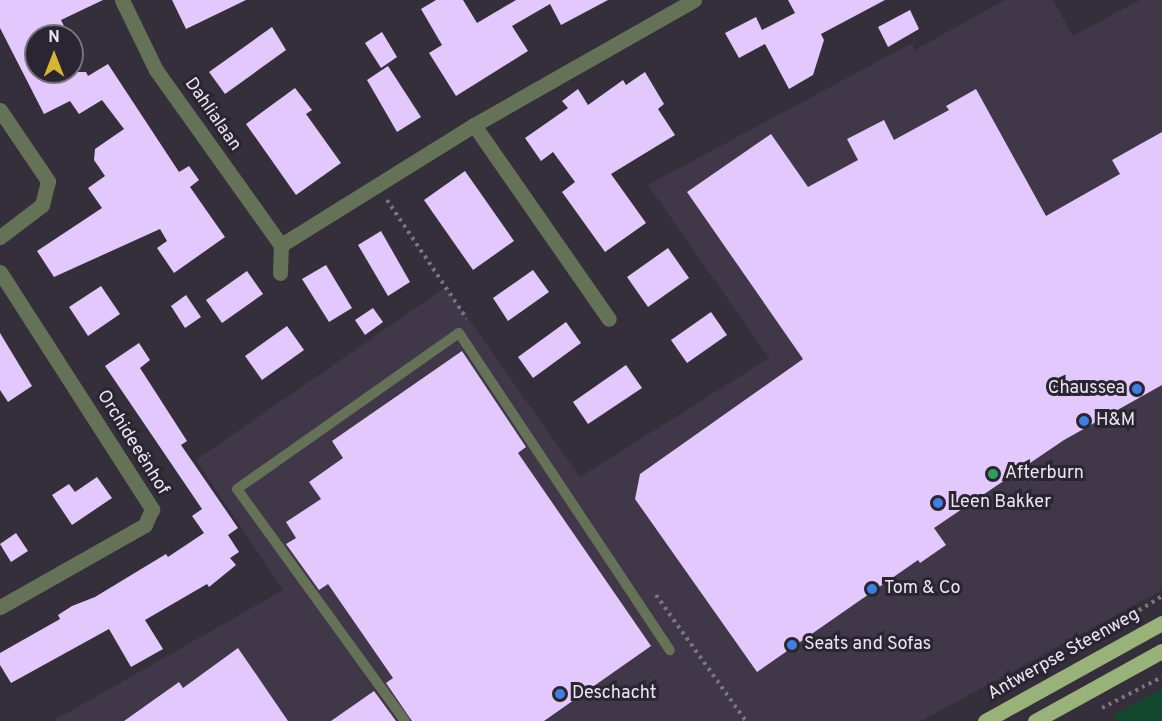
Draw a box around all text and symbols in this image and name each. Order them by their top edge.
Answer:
north arrow [24,24,84,84]
text: N [48,28,60,48]
street label: Dahlialaan [179,74,245,156]
place label: Chaussea [1048,378,1125,400]
marker: Chaussea [1130,382,1144,396]
street label: Orchideeënhof [91,387,173,499]
place label: H&M [1096,410,1135,432]
marker: H&M [1077,414,1091,428]
place label: Afterburn [1005,463,1084,485]
marker: Afterburn [986,467,1000,481]
place label: Leen Bakker [950,492,1051,514]
marker: Leen Bakker [931,496,945,510]
place label: Tom & Co [884,578,960,600]
marker: Tom & Co [865,582,879,596]
street label: Antwerpse Steenweg [984,604,1144,706]
place label: Seats and Sofas [804,634,931,656]
marker: Seats and Sofas [785,638,799,652]
place label: Deschacht [572,683,656,705]
marker: Deschacht [553,687,567,701]

